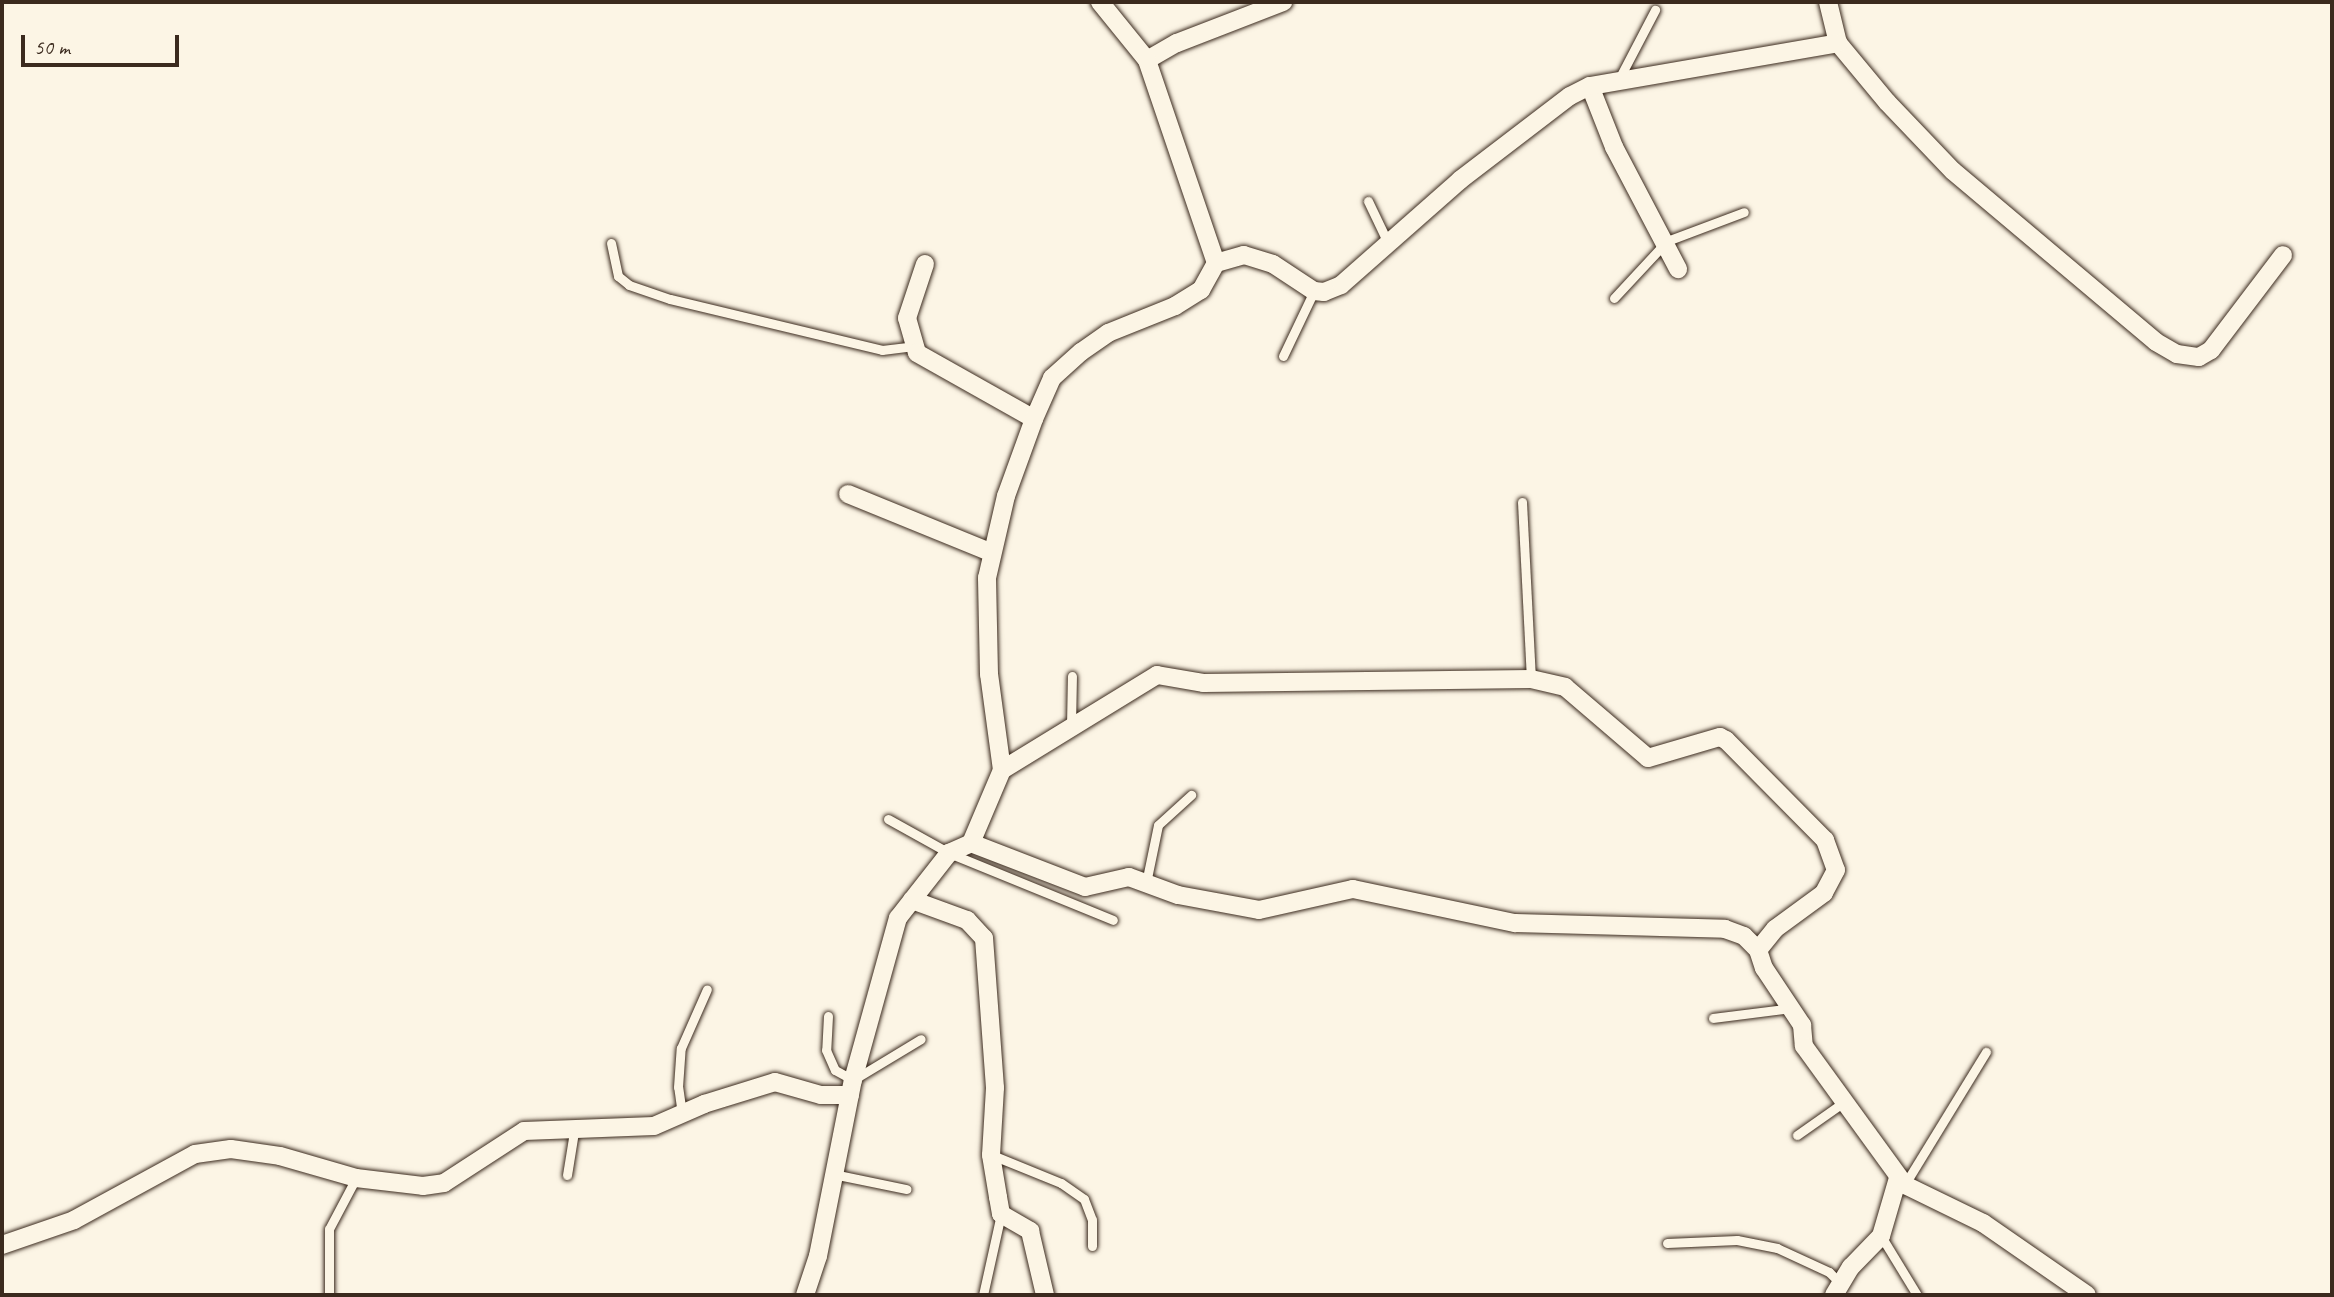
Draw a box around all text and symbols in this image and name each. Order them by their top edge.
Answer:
scale bar [24,21,182,65]
text: 50 m [34,34,70,60]

